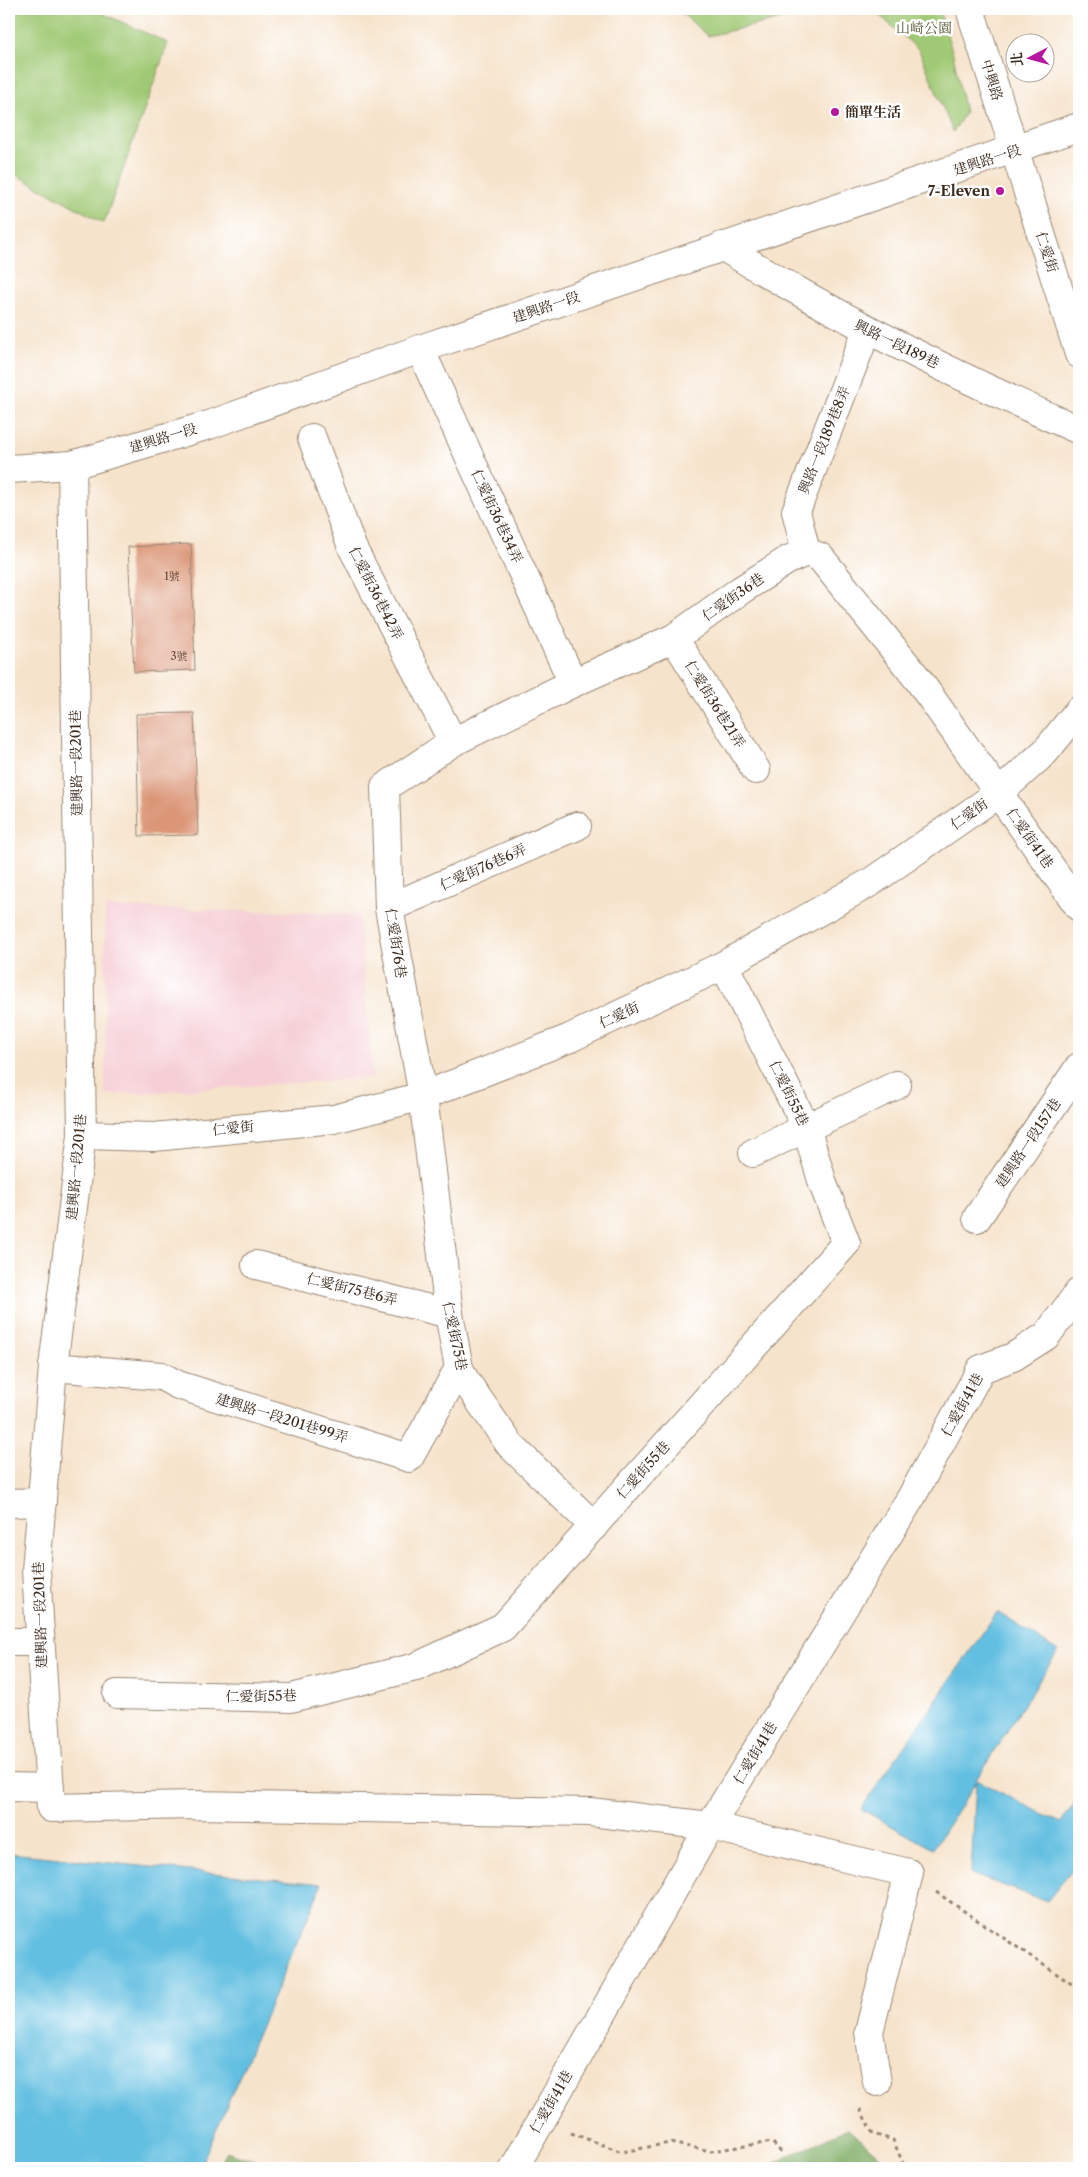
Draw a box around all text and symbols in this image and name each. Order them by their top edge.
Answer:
park label: 山崎公園 [896,19,952,37]
north arrow [1006,32,1056,82]
text: 北 [1007,51,1027,67]
street label: 中興路 [977,57,1007,103]
place label: 簡單生活 [845,103,901,121]
marker: 簡單生活 [829,106,841,118]
street label: 建興路一段 [951,141,1023,179]
place label: 7-Eleven [928,182,990,200]
marker: 7-Eleven [994,185,1006,197]
street label: 仁愛街 [1032,229,1062,275]
street label: 建興路一段 [510,287,582,327]
street label: 興路一段189巷 [852,316,942,372]
street label: 興路一段189巷8弄 [794,383,854,497]
street label: 建興路一段 [127,419,199,457]
street label: 仁愛街36巷34弄 [467,466,527,566]
street label: 仁愛街36巷42弄 [345,543,407,643]
house number: 1號 [164,569,180,583]
street label: 仁愛街36巷 [698,569,768,625]
house number: 3號 [170,649,188,663]
street label: 仁愛街36巷21弄 [681,657,749,751]
street label: 建興路一段201巷 [66,709,86,817]
street label: 仁愛街 [947,795,991,833]
street label: 仁愛街41巷 [1003,804,1057,872]
street label: 仁愛街76巷6弄 [437,840,529,894]
street label: 仁愛街76巷 [382,907,410,979]
street label: 仁愛街 [596,998,642,1032]
street label: 仁愛街55巷 [765,1057,813,1129]
street label: 建興路一段157巷 [991,1095,1065,1191]
street label: 建興路一段201巷 [62,1113,90,1221]
street label: 仁愛街 [211,1117,255,1139]
street label: 仁愛街75巷6弄 [305,1269,399,1309]
street label: 仁愛街75巷 [439,1300,471,1372]
street label: 仁愛街41巷 [937,1370,987,1440]
street label: 建興路一段201巷99弄 [214,1389,350,1447]
street label: 仁愛街55巷 [612,1438,674,1502]
street label: 建興路一段201巷 [29,1561,51,1669]
street label: 仁愛街55巷 [225,1686,297,1706]
street label: 仁愛街41巷 [729,1718,781,1788]
street label: 仁愛街41巷 [526,2067,576,2137]

